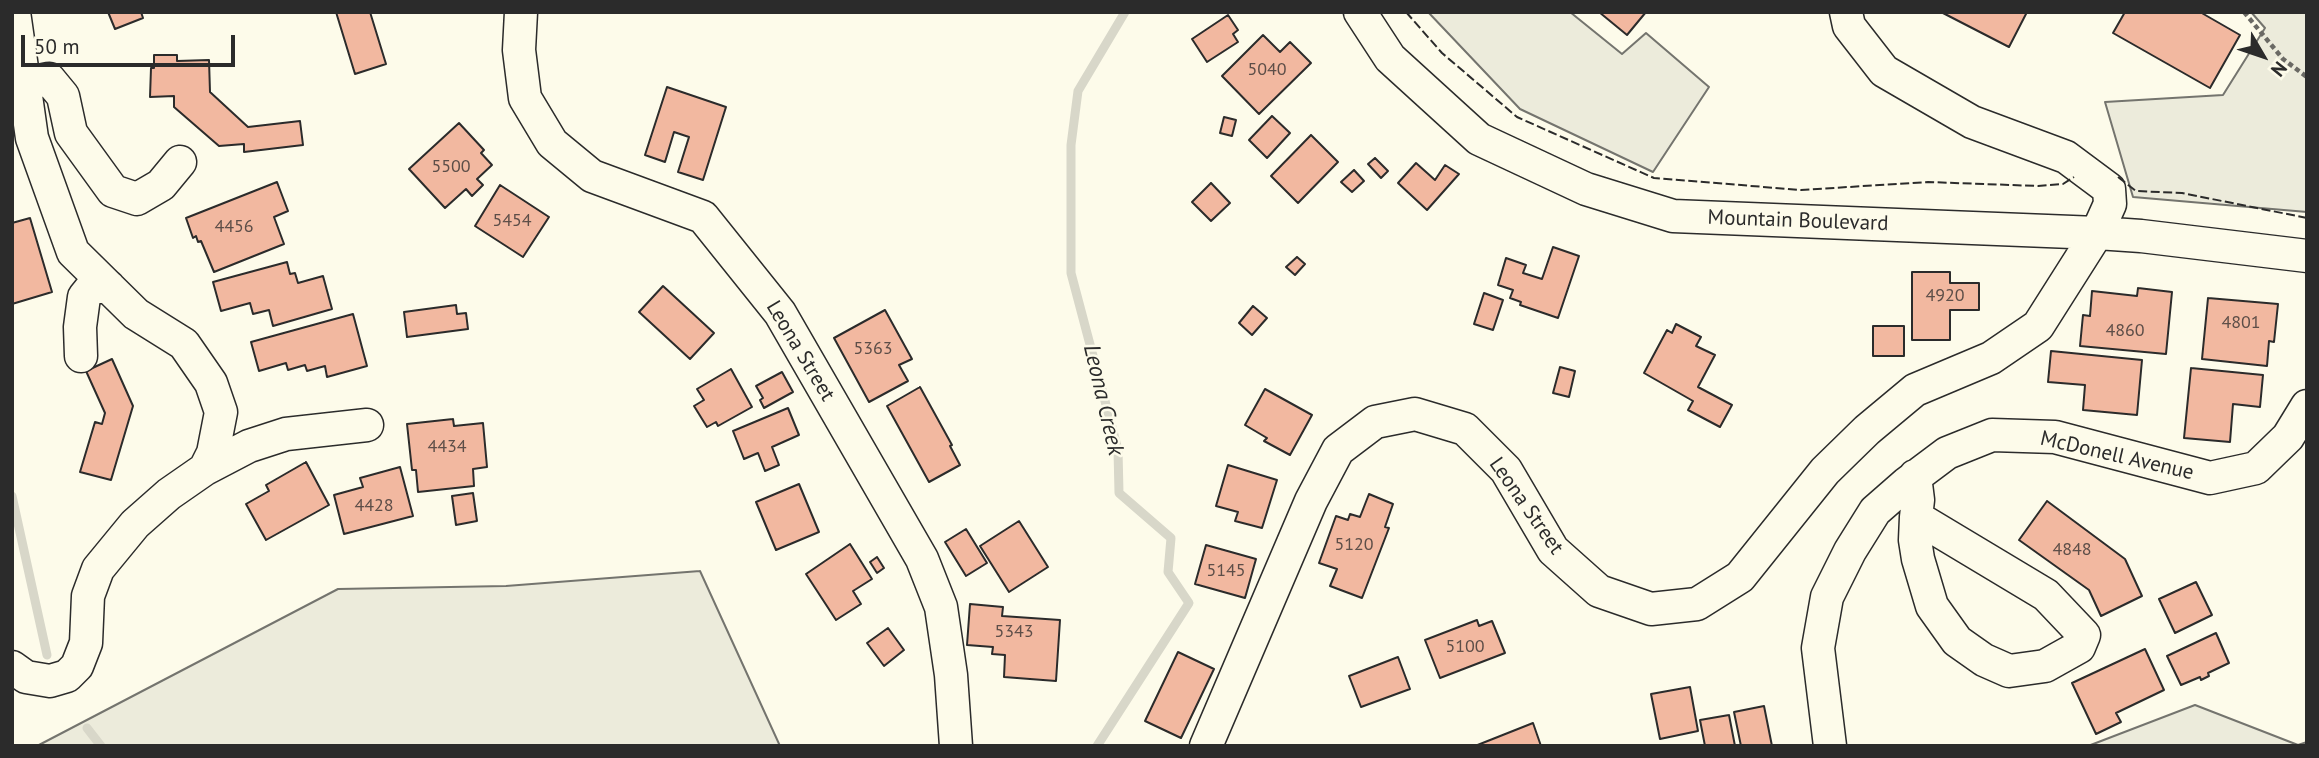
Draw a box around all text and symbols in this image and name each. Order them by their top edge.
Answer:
scale bar [24,21,238,65]
north arrow [2228,21,2298,91]
text: 50 m [34,33,80,60]
text: N [2266,57,2293,82]
house number: 5040 [1247,59,1287,81]
house number: 5500 [431,156,471,178]
street label: Mountain Boulevard [1707,205,1889,237]
house number: 5454 [492,210,532,232]
house number: 4456 [214,216,254,238]
house number: 4920 [1925,285,1965,307]
street label: Leona Street [760,296,840,406]
house number: 4801 [2221,312,2261,334]
house number: 4860 [2105,320,2145,342]
house number: 5363 [853,338,893,360]
water label: Leona Creek [1077,342,1129,458]
street label: McDonell Avenue [2038,426,2196,486]
house number: 4434 [427,436,467,458]
street label: Leona Street [1483,453,1569,559]
house number: 4428 [354,495,394,517]
house number: 5120 [1334,534,1374,556]
house number: 4848 [2052,539,2092,561]
house number: 5145 [1206,560,1246,582]
house number: 5343 [994,621,1034,643]
house number: 5100 [1445,636,1485,658]

